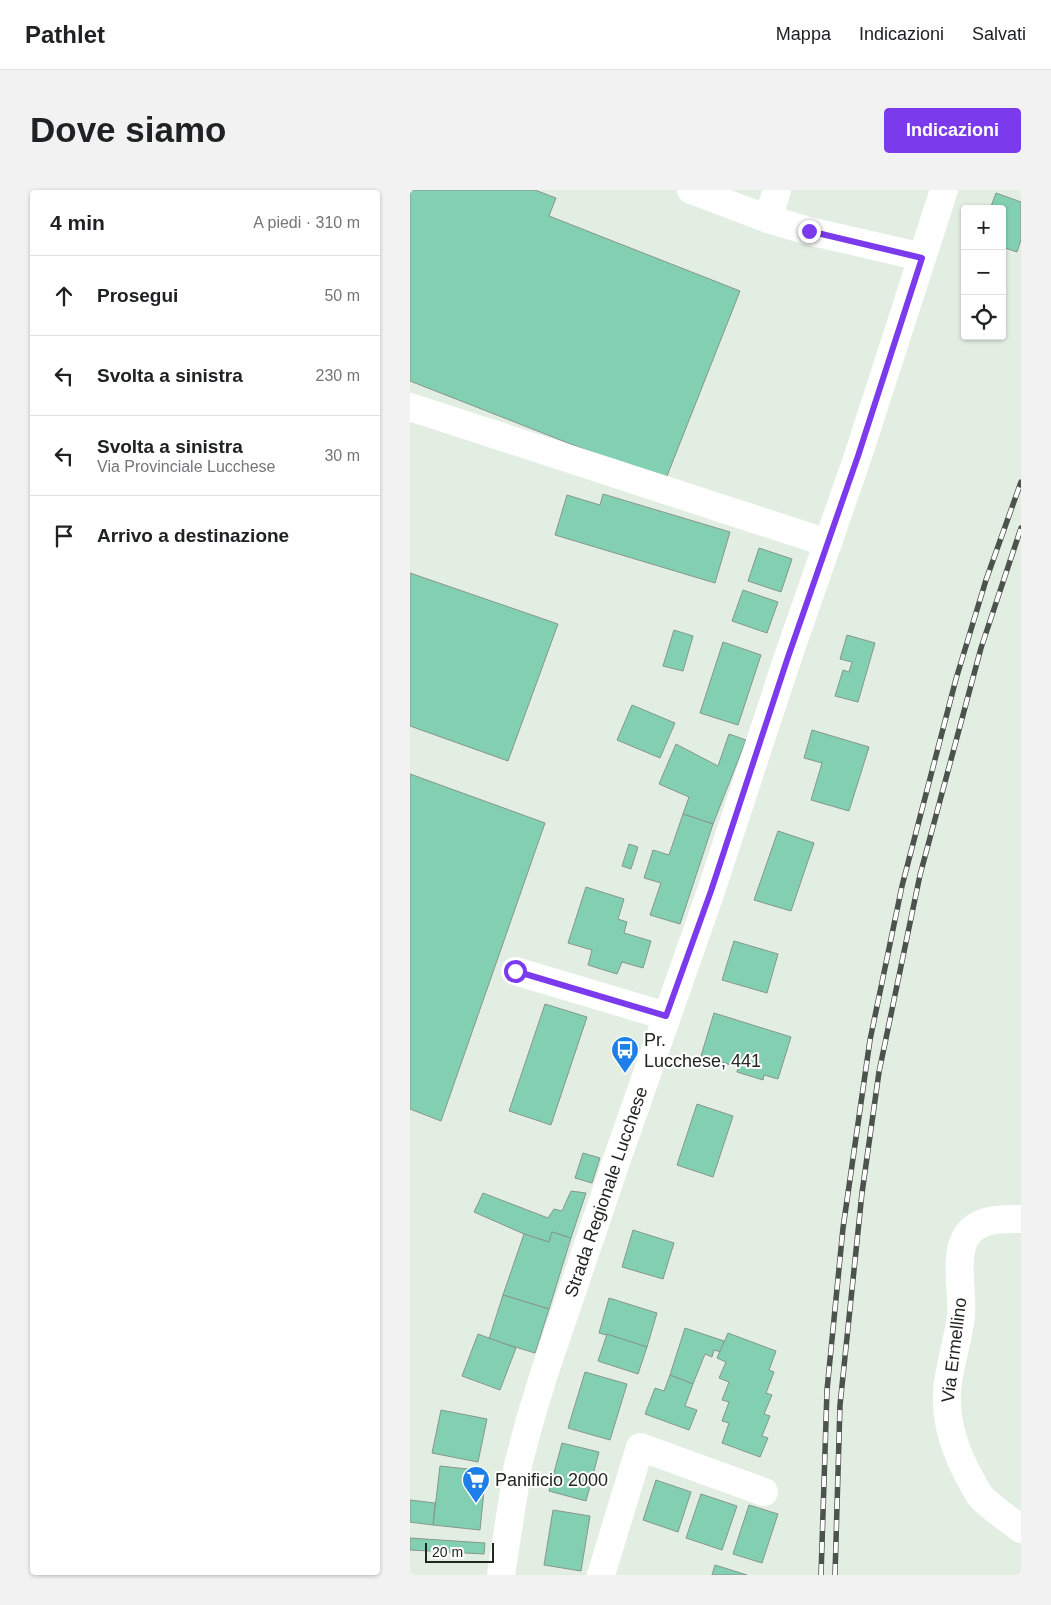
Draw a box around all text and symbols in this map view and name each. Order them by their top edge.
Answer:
text: Pathlet [25,21,105,48]
text: Mappa [776,24,831,44]
text: Indicazioni [859,24,944,44]
text: Salvati [972,24,1026,44]
button: Indicazioni [884,108,1021,153]
text: Dove siamo [30,110,226,149]
map controls [961,205,1006,340]
button: + [961,205,1006,250]
text: 4 min [50,211,105,234]
text: A piedi · 310 m [253,214,360,231]
route end [798,220,821,243]
button: − [961,250,1006,295]
icon: ahead [50,282,78,310]
text: Prosegui [97,285,178,306]
text: 50 m [324,287,360,304]
button: locate [961,295,1006,340]
icon: left [50,362,78,390]
text: Svolta a sinistra [97,365,243,386]
text: 230 m [316,367,360,384]
text: Svolta a sinistra [97,436,243,457]
icon: left [50,442,78,470]
text: 30 m [324,447,360,464]
text: Via Provinciale Lucchese [97,458,275,475]
icon: arrive [50,522,78,550]
text: Arrivo a destinazione [97,525,289,546]
route start [504,960,527,983]
place label: Pr. Lucchese, 441 [644,1030,761,1071]
bus stop icon: Pr. Lucchese, 441 [610,1035,640,1074]
street label: Strada Regionale Lucchese [561,1084,651,1300]
street label: Via Ermellino [938,1296,970,1404]
supermarket icon: Panificio 2000 [461,1465,491,1504]
place label: Panificio 2000 [495,1470,608,1490]
scale bar [425,1540,494,1563]
text: 20 m [432,1544,463,1560]

